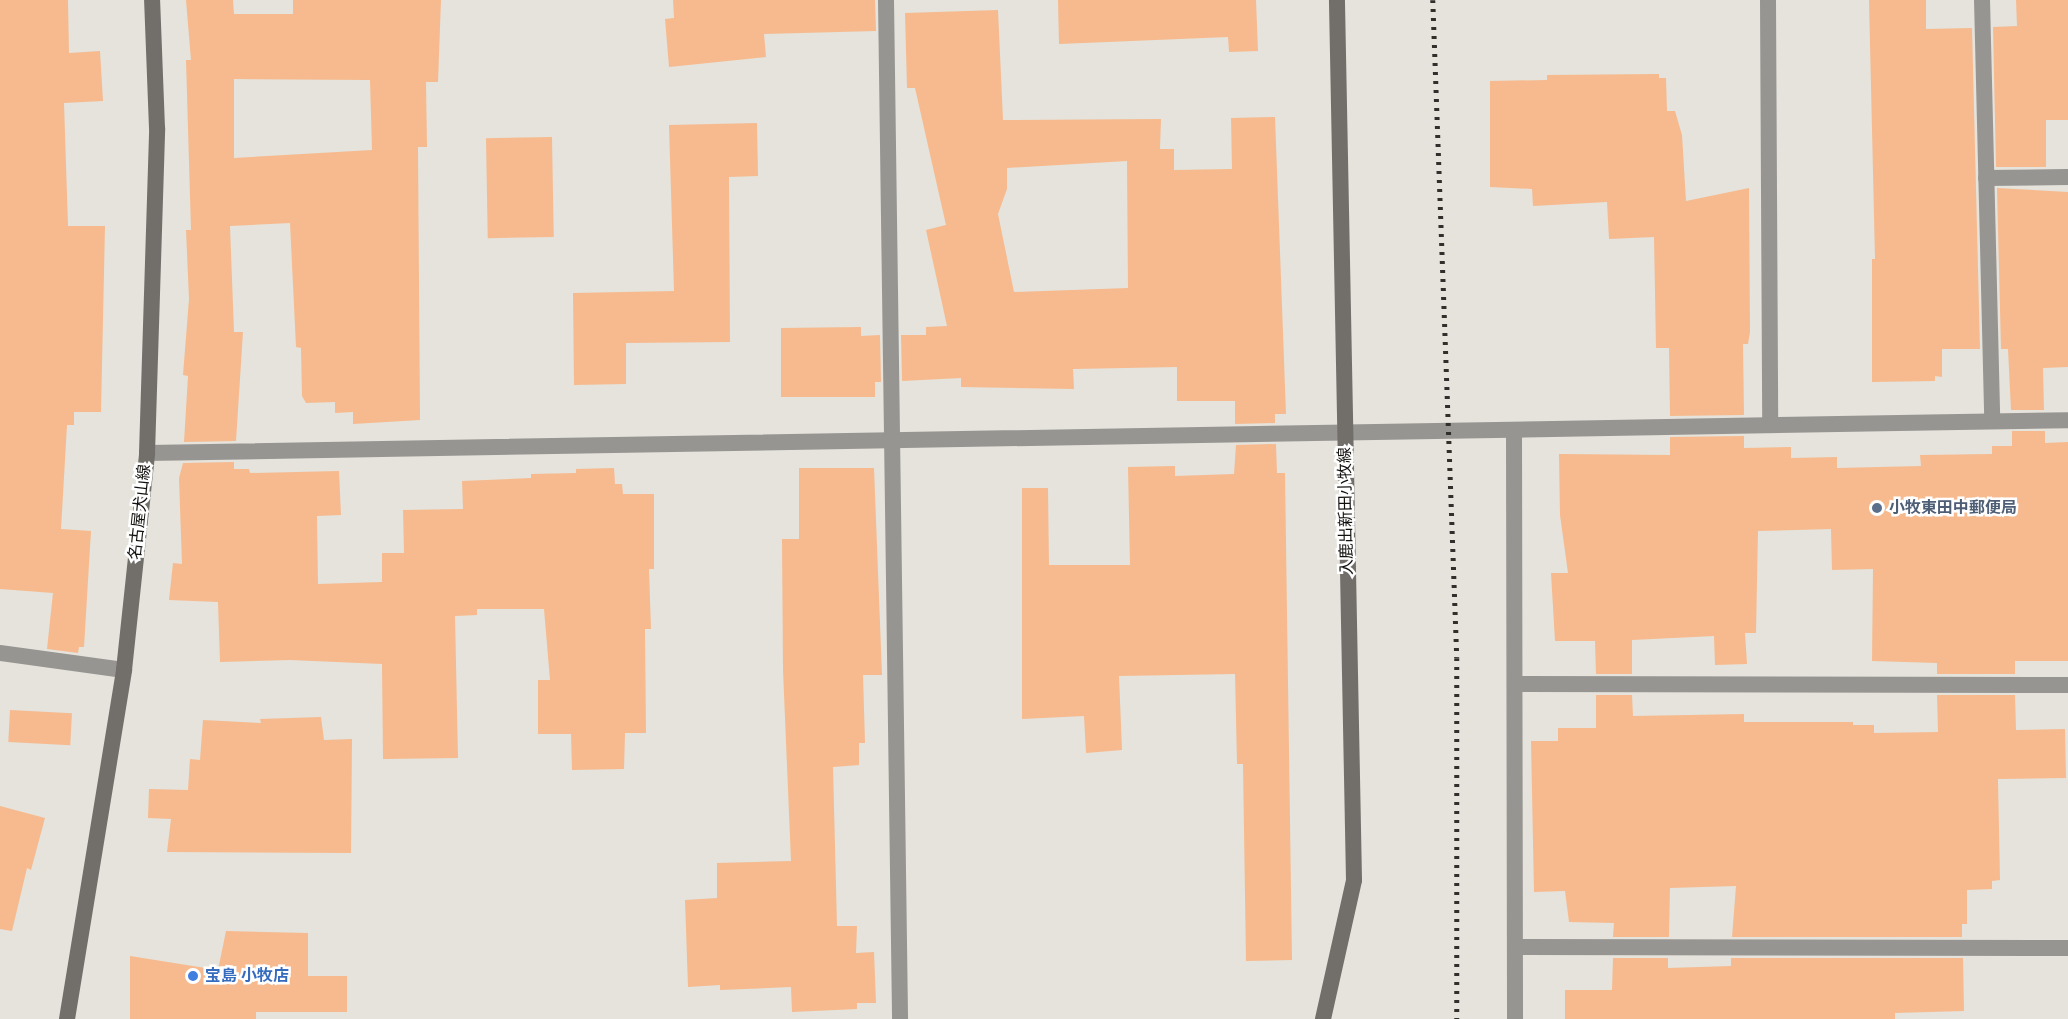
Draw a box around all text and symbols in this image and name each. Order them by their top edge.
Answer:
street label: 入鹿出新田小牧線 [1335,447,1357,575]
street label: 名古屋犬山線 [125,463,155,561]
place label: 小牧東田中郵便局 [1889,498,2017,518]
marker: 小牧東田中郵便局 [1870,501,1884,515]
place label: 宝島 小牧店 [205,966,289,986]
marker: 宝島 小牧店 [186,969,200,983]

